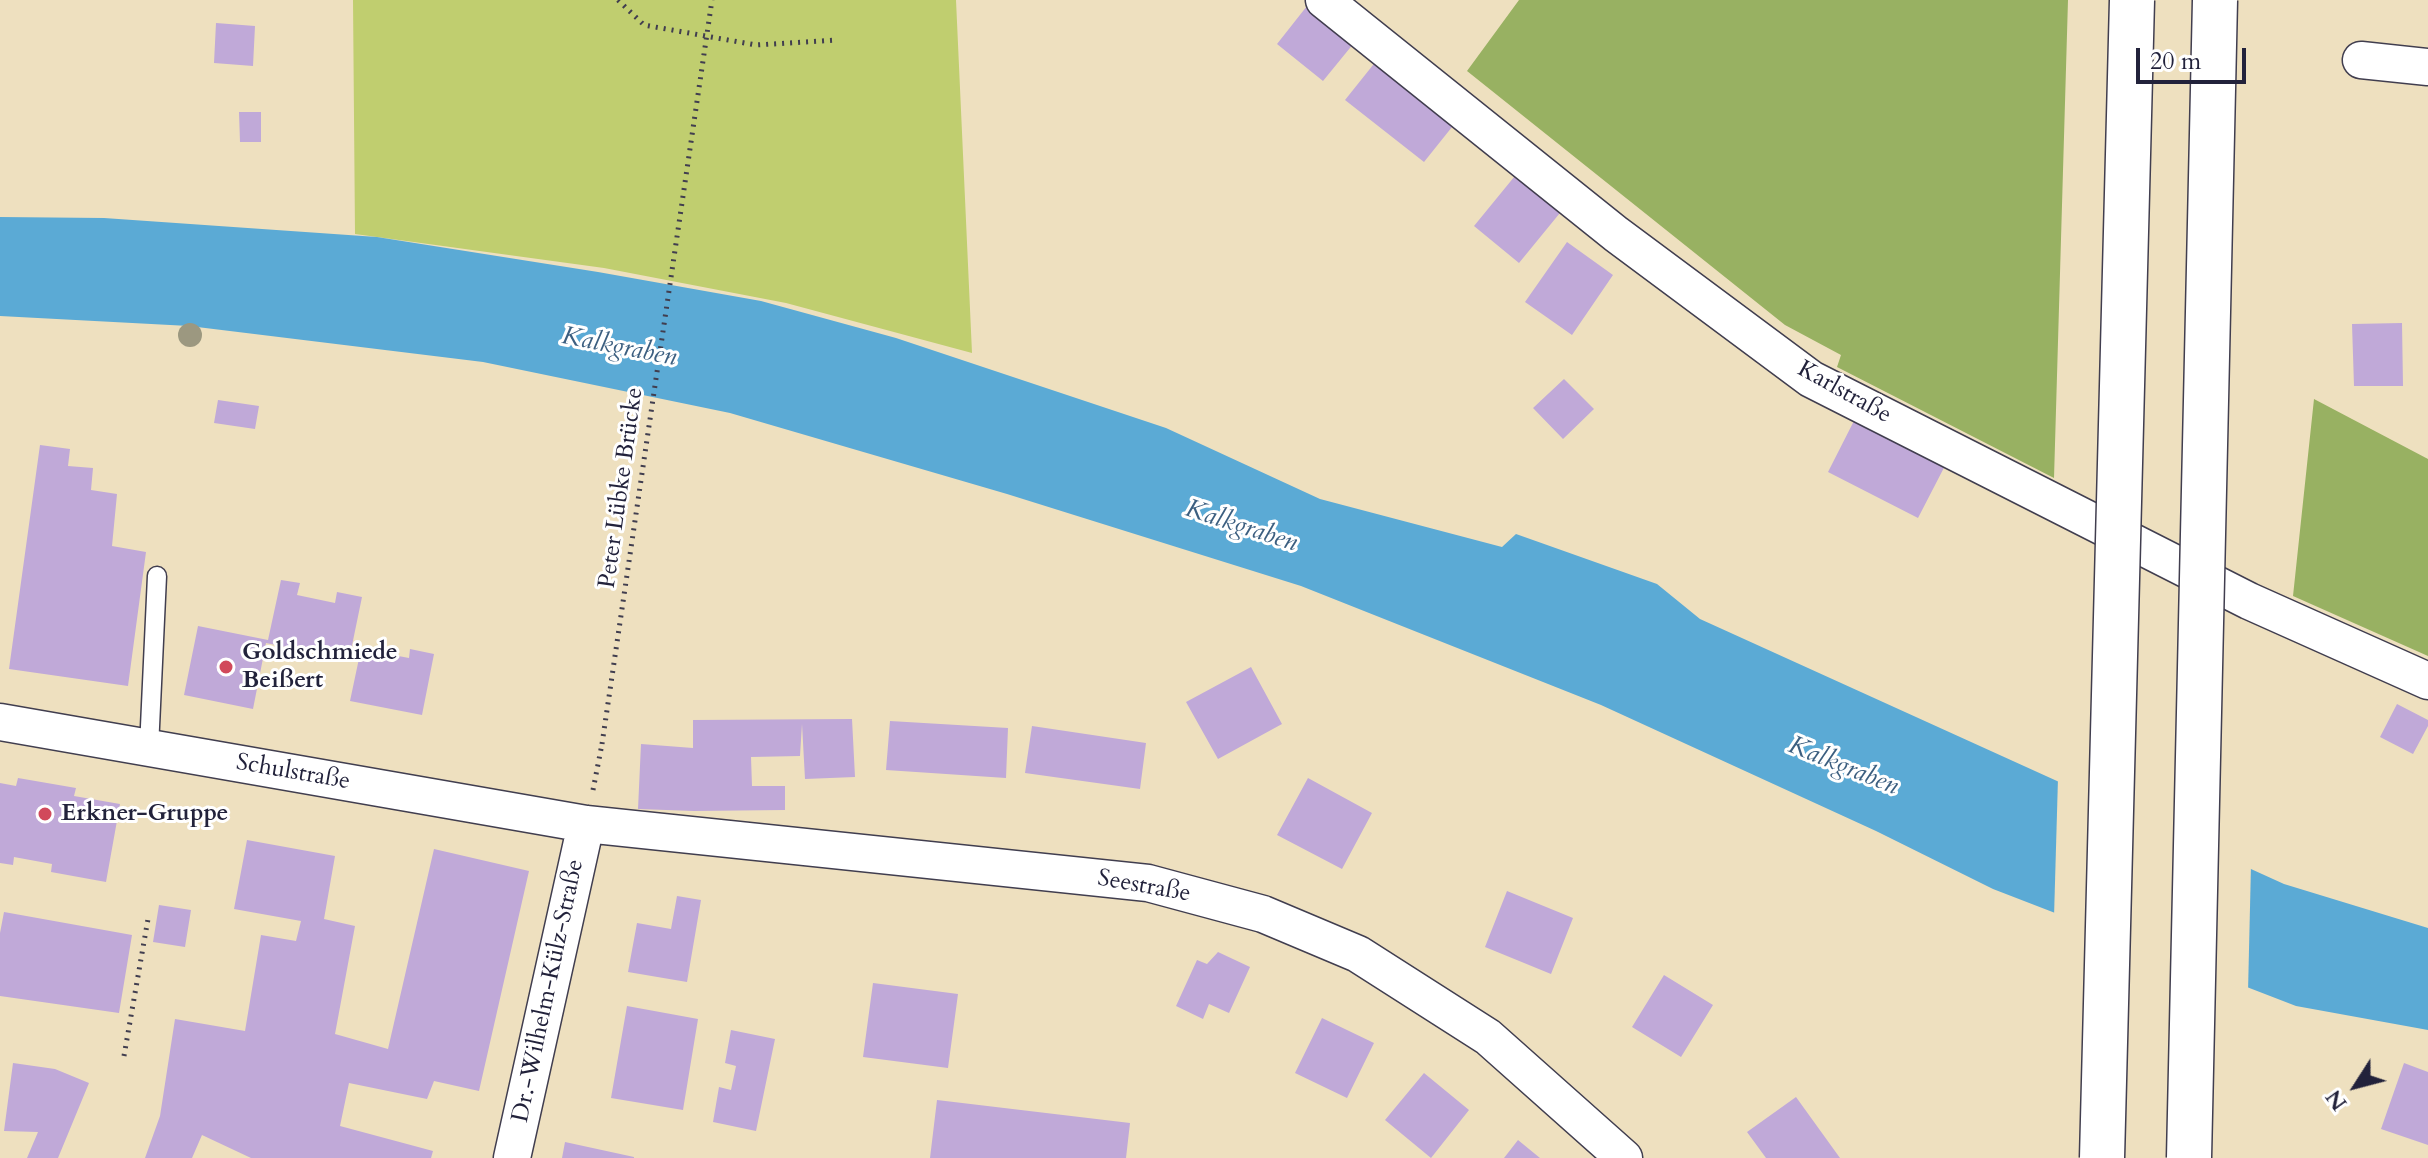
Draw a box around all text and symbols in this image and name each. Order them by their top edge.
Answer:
scale bar [2140,32,2250,82]
text: 20 m [2150,45,2201,78]
water label: Kalkgraben [559,322,679,374]
street label: Karlstraße [1792,355,1896,431]
street label: Peter Lübke Brücke [594,386,650,590]
water label: Kalkgraben [1181,494,1301,560]
place label: Goldschmiede Beißert [242,639,398,695]
marker: Goldschmiede Beißert [217,658,235,676]
water label: Kalkgraben [1783,731,1903,803]
street label: Schulstraße [234,749,352,797]
place label: Erkner-Gruppe [61,800,228,828]
marker: Erkner-Gruppe [36,805,54,823]
street label: Dr.-Wilhelm-Külz-Straße [507,857,591,1125]
street label: Seestraße [1095,865,1193,909]
north arrow [2316,1046,2396,1126]
text: N [2319,1084,2354,1117]

